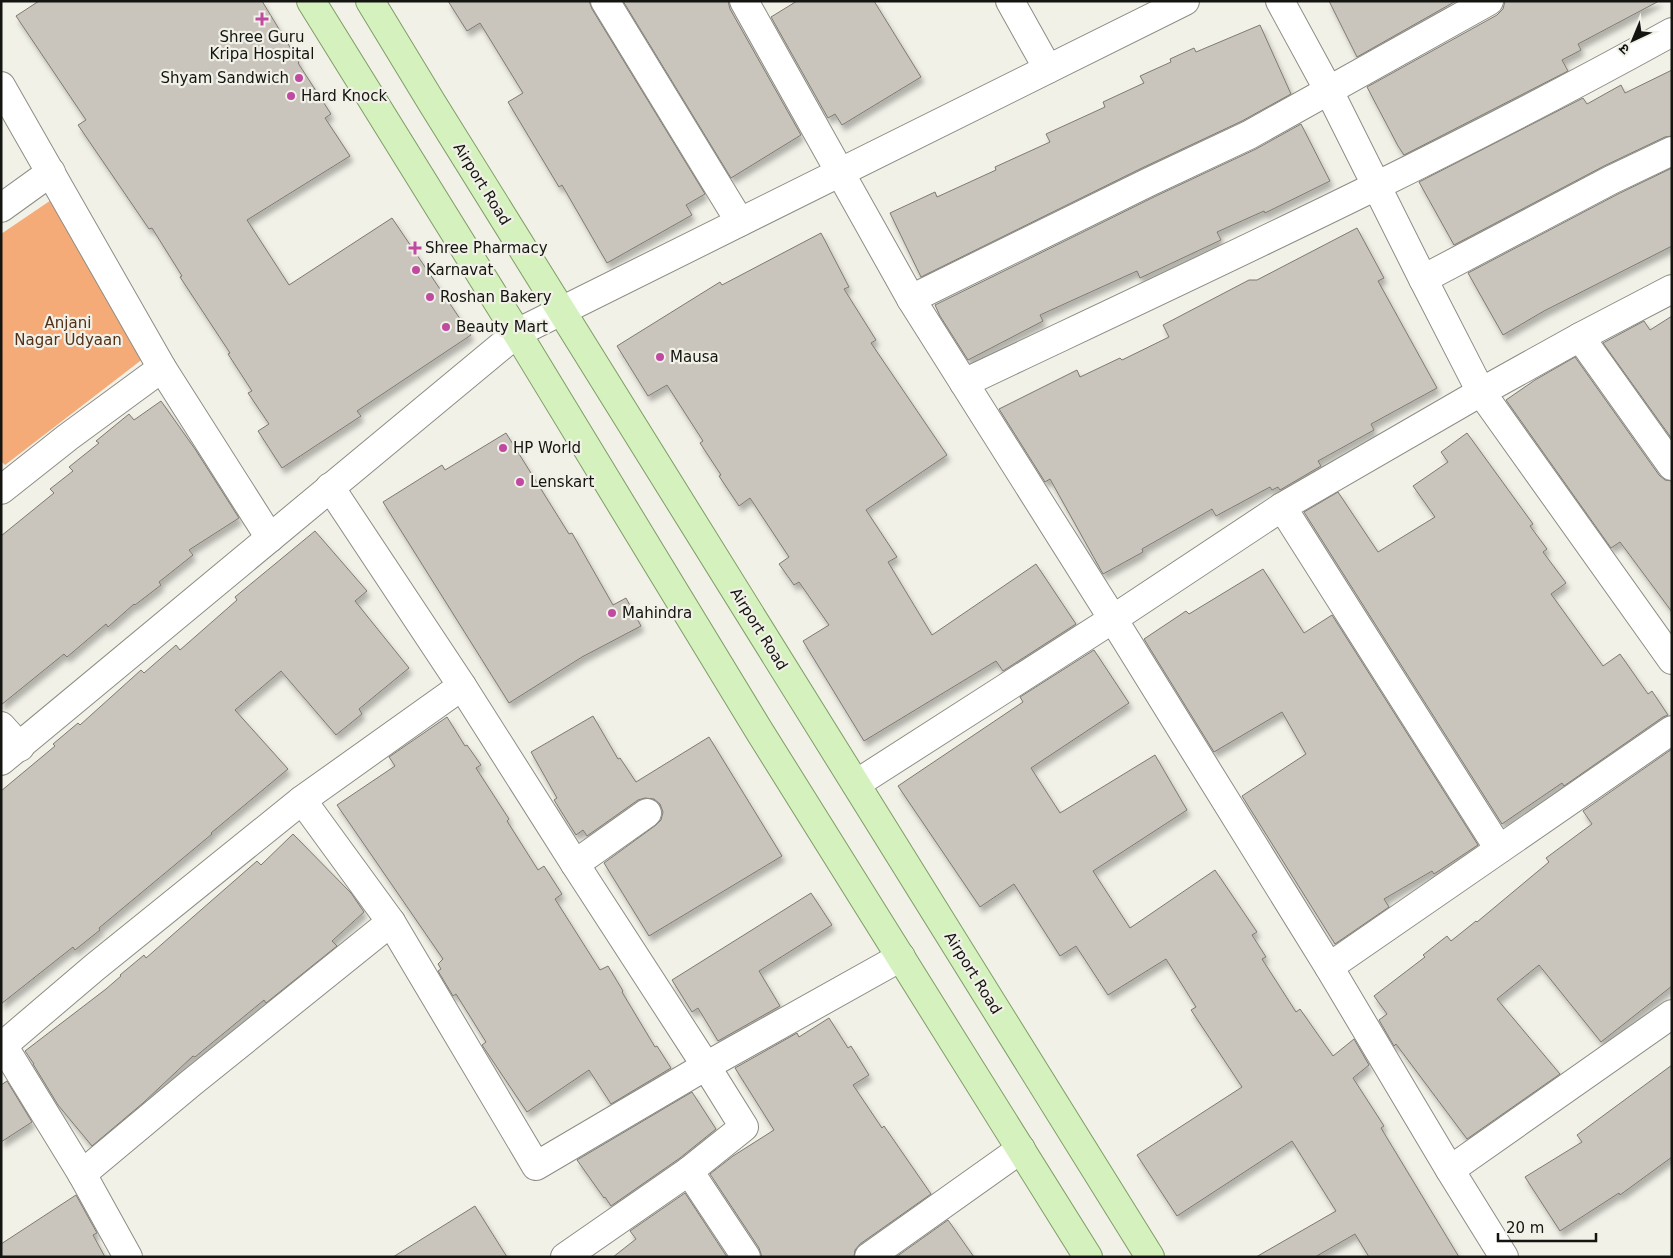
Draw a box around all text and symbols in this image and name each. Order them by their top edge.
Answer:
marker: Shree Guru Kripa Hospital [255,12,269,26]
north arrow [1608,15,1658,65]
place label: Shree Guru Kripa Hospital [210,28,314,63]
text: उ [1615,40,1632,58]
place label: Shyam Sandwich [161,69,289,87]
marker: Shyam Sandwich [293,72,305,84]
place label: Hard Knock [301,87,387,105]
marker: Hard Knock [285,90,297,102]
street label: Airport Road [450,139,514,229]
place label: Shree Pharmacy [425,239,548,257]
marker: Shree Pharmacy [409,242,421,254]
place label: Karnavat [426,261,493,279]
marker: Karnavat [410,264,422,276]
place label: Roshan Bakery [440,288,552,306]
marker: Roshan Bakery [424,291,436,303]
park label: Anjani Nagar Udyaan [14,314,122,349]
place label: Beauty Mart [456,318,548,336]
marker: Beauty Mart [440,321,452,333]
place label: Mausa [670,348,719,366]
marker: Mausa [654,351,666,363]
place label: HP World [513,439,581,457]
marker: HP World [497,442,509,454]
place label: Lenskart [530,473,594,491]
marker: Lenskart [514,476,526,488]
street label: Airport Road [727,584,791,674]
place label: Mahindra [622,604,692,622]
marker: Mahindra [606,607,618,619]
street label: Airport Road [941,928,1005,1018]
scale bar [1498,1210,1596,1242]
text: 20 m [1506,1219,1544,1237]

